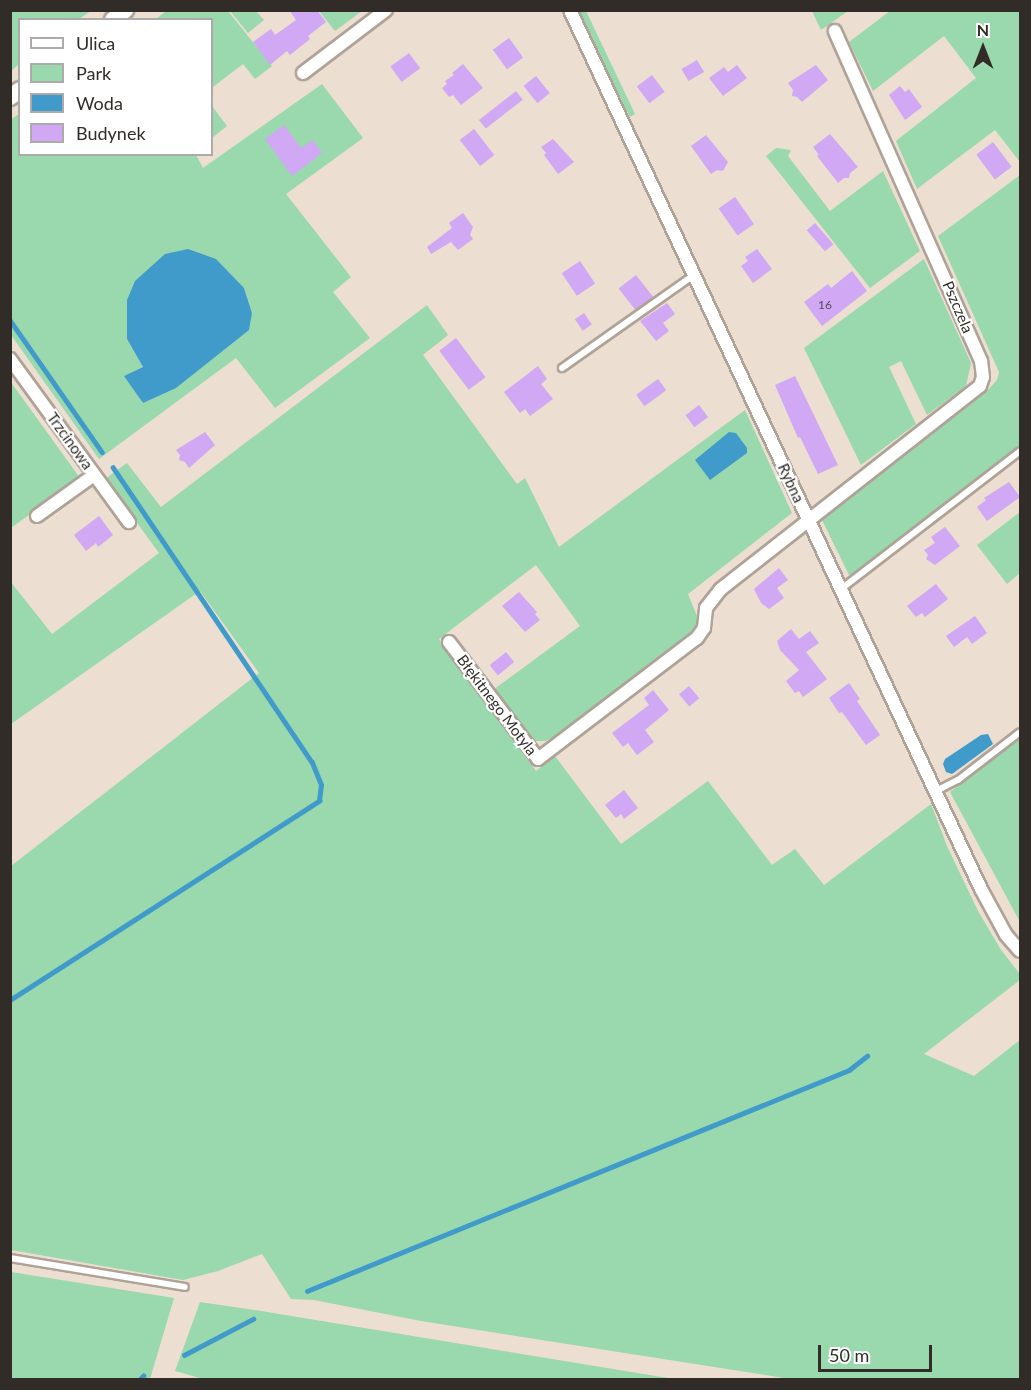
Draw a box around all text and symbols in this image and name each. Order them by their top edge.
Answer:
legend [18,18,213,156]
north arrow [953,18,1013,78]
text: N [977,20,989,39]
text: Ulica [76,32,115,54]
text: Park [76,62,111,84]
text: Woda [76,92,123,114]
text: Budynek [76,122,146,144]
street label: Pszczela [939,278,977,336]
house number: 16 [818,298,832,312]
street label: Trzcinowa [43,409,97,473]
street label: Rybna [774,461,808,505]
street label: Błękitnego Motyla [453,651,541,759]
scale bar [821,1333,935,1371]
text: 50 m [829,1344,869,1366]

